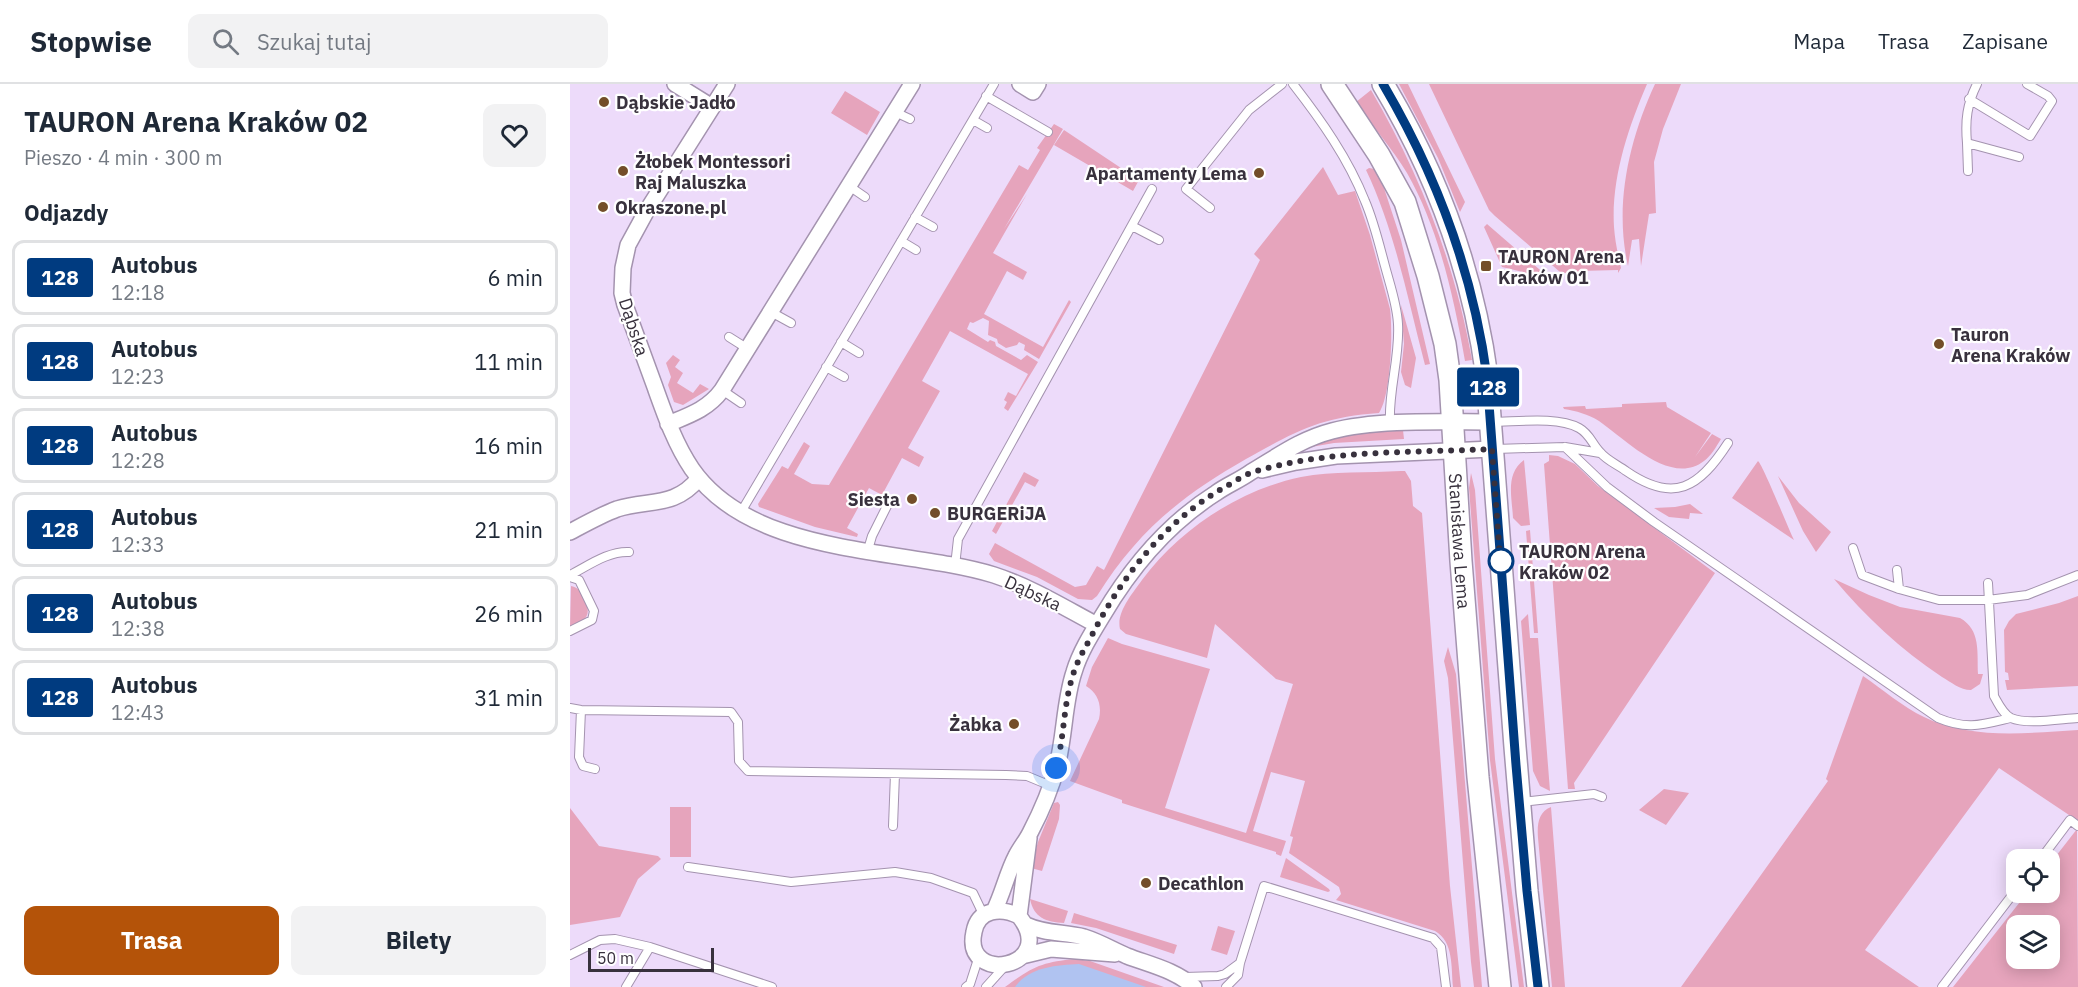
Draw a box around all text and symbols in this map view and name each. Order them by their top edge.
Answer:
search box [188,14,608,68]
text: Stopwise [30,23,152,60]
icon: search [209,25,242,58]
text: Szukaj tutaj [257,27,372,56]
text: Mapa [1793,27,1845,55]
text: Trasa [1878,27,1929,55]
text: Zapisane [1962,27,2048,55]
place label: Dąbskie Jadło [616,91,736,114]
marker: Dąbskie Jadło [597,95,611,109]
text: TAURON Arena Kraków 02 [24,103,368,140]
button: heart [483,104,546,167]
text: Pieszo · 4 min · 300 m [24,144,223,171]
place label: Żłobek Montessori Raj Maluszka [635,150,791,194]
place label: Apartamenty Lema [1086,162,1247,185]
marker: Żłobek Montessori Raj Maluszka [616,164,630,178]
marker: Apartamenty Lema [1252,166,1266,180]
place label: Okraszone.pl [615,196,727,219]
text: Odjazdy [24,198,108,227]
marker: Okraszone.pl [596,200,610,214]
place label: TAURON Arena Kraków 01 [1498,245,1624,289]
text: Autobus [111,250,198,279]
marker: TAURON Arena Kraków 01 [1479,259,1493,273]
text: 128 [41,263,79,291]
text: 6 min [487,263,543,292]
text: 12:18 [111,279,165,306]
street label: Dąbska [614,295,654,359]
place label: Tauron Arena Kraków [1951,323,2070,367]
text: Autobus [111,334,198,363]
marker: Tauron Arena Kraków [1932,337,1946,351]
text: 128 [41,347,79,375]
text: 11 min [474,347,543,376]
text: 12:23 [111,363,165,390]
line badge: 128 [1454,368,1522,406]
text: 128 [1469,373,1507,401]
text: Autobus [111,418,198,447]
text: 128 [41,431,79,459]
text: 16 min [474,431,543,460]
text: 12:28 [111,447,165,474]
street label: Stanisława Lema [1444,472,1476,610]
place label: Siesta [847,488,900,511]
marker: Siesta [905,492,919,506]
text: Autobus [111,502,198,531]
place label: BURGERiJA [947,502,1046,525]
marker: BURGERiJA [928,506,942,520]
text: 128 [41,515,79,543]
text: 21 min [474,515,543,544]
text: 12:33 [111,531,165,558]
place label: TAURON Arena Kraków 02 [1519,540,1645,584]
marker: TAURON Arena Kraków 02 [1488,548,1514,574]
street label: Dąbska [1001,570,1065,616]
text: Autobus [111,586,198,615]
text: 128 [41,599,79,627]
text: 26 min [474,599,543,628]
text: 12:38 [111,615,165,642]
text: Autobus [111,670,198,699]
text: 128 [41,683,79,711]
text: 31 min [474,683,543,712]
text: 12:43 [111,699,165,726]
place label: Żabka [949,713,1002,736]
marker: Żabka [1007,717,1021,731]
your location [1041,753,1071,783]
map controls [2006,849,2060,969]
button: locate [2006,849,2060,903]
place label: Decathlon [1158,872,1244,895]
marker: Decathlon [1139,876,1153,890]
button: Trasa [24,906,279,975]
button: Bilety [291,906,546,975]
button: layers [2006,915,2060,969]
scale bar [588,945,714,972]
text: 50 m [597,948,634,968]

